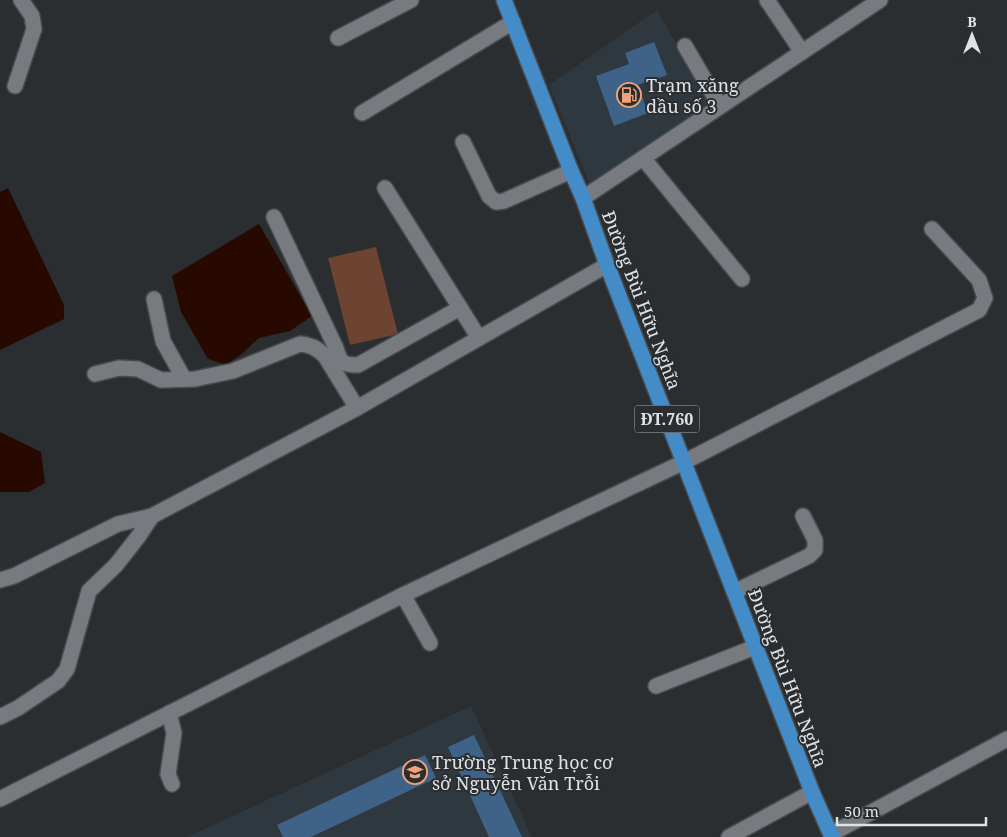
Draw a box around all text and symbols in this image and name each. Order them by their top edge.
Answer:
north arrow [947,10,997,60]
text: B [967,12,977,31]
place label: Trạm xăng dầu số 3 [646,73,739,118]
fuel station icon: Trạm xăng dầu số 3 [616,82,642,108]
street label: Đường Bùi Hữu Nghĩa [597,207,687,393]
road number: ĐT.760 [634,406,700,432]
street label: Đường Bùi Hữu Nghĩa [743,585,833,771]
place label: Trường Trung học cơ sở Nguyễn Văn Trỗi [432,750,614,795]
school or university icon: Trường Trung học cơ sở Nguyễn Văn Trỗi [402,759,428,785]
scale bar [837,794,986,826]
text: 50 m [844,801,879,821]

